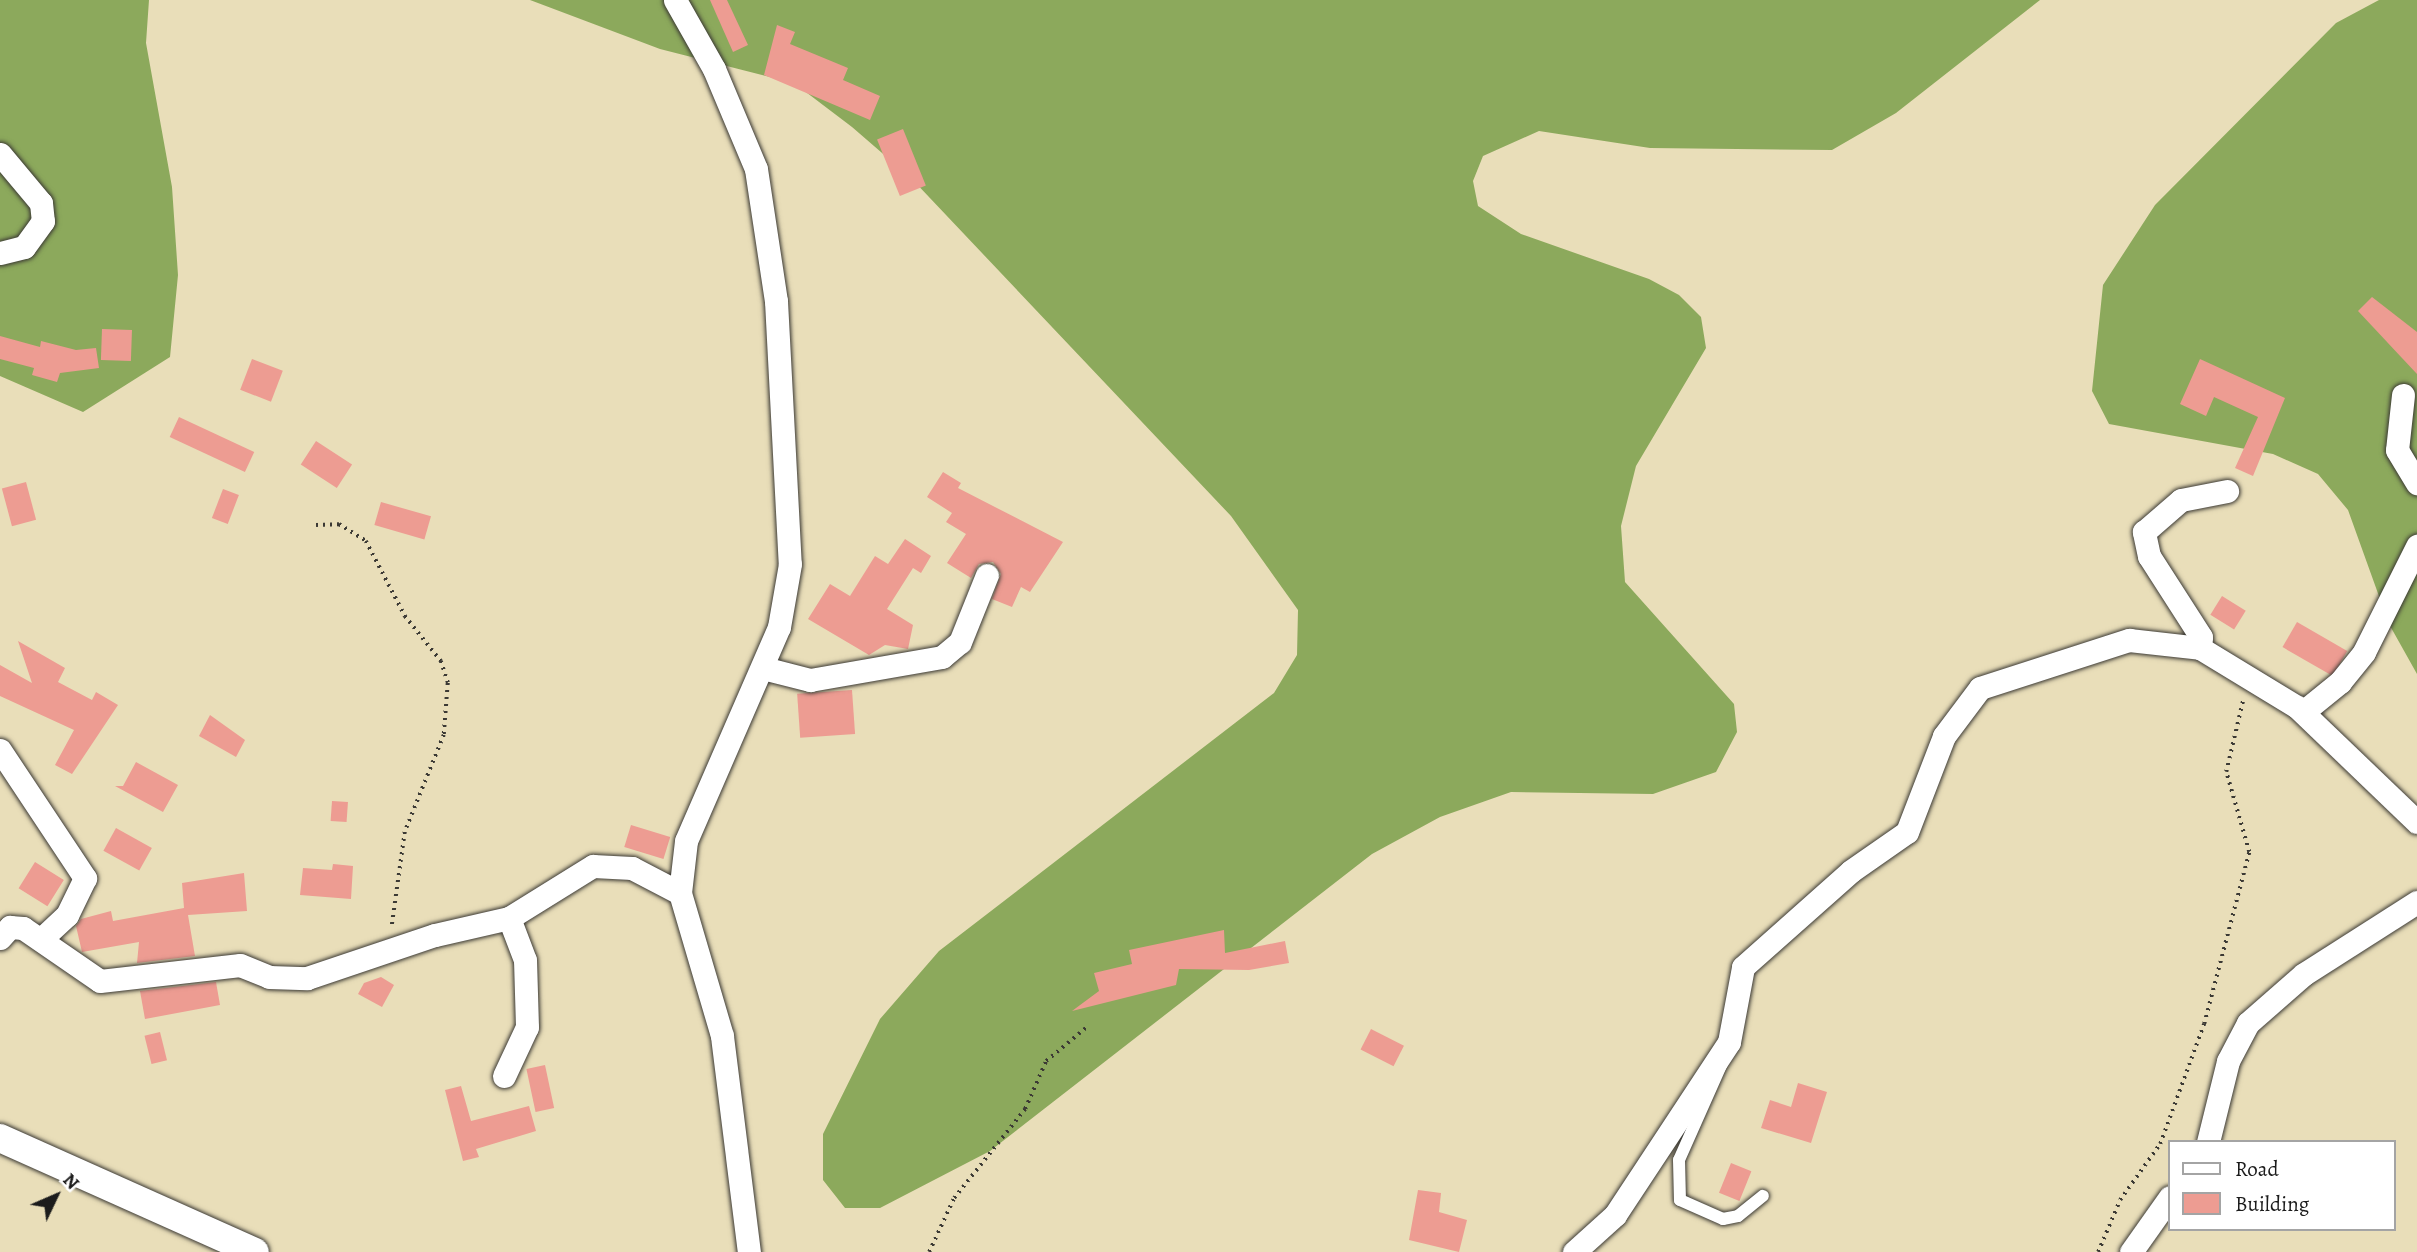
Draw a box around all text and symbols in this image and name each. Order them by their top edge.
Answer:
legend [2168,1140,2396,1231]
text: Road [2235,1155,2279,1183]
north arrow [21,1161,91,1231]
text: N [57,1167,85,1195]
text: Building [2235,1190,2309,1218]

